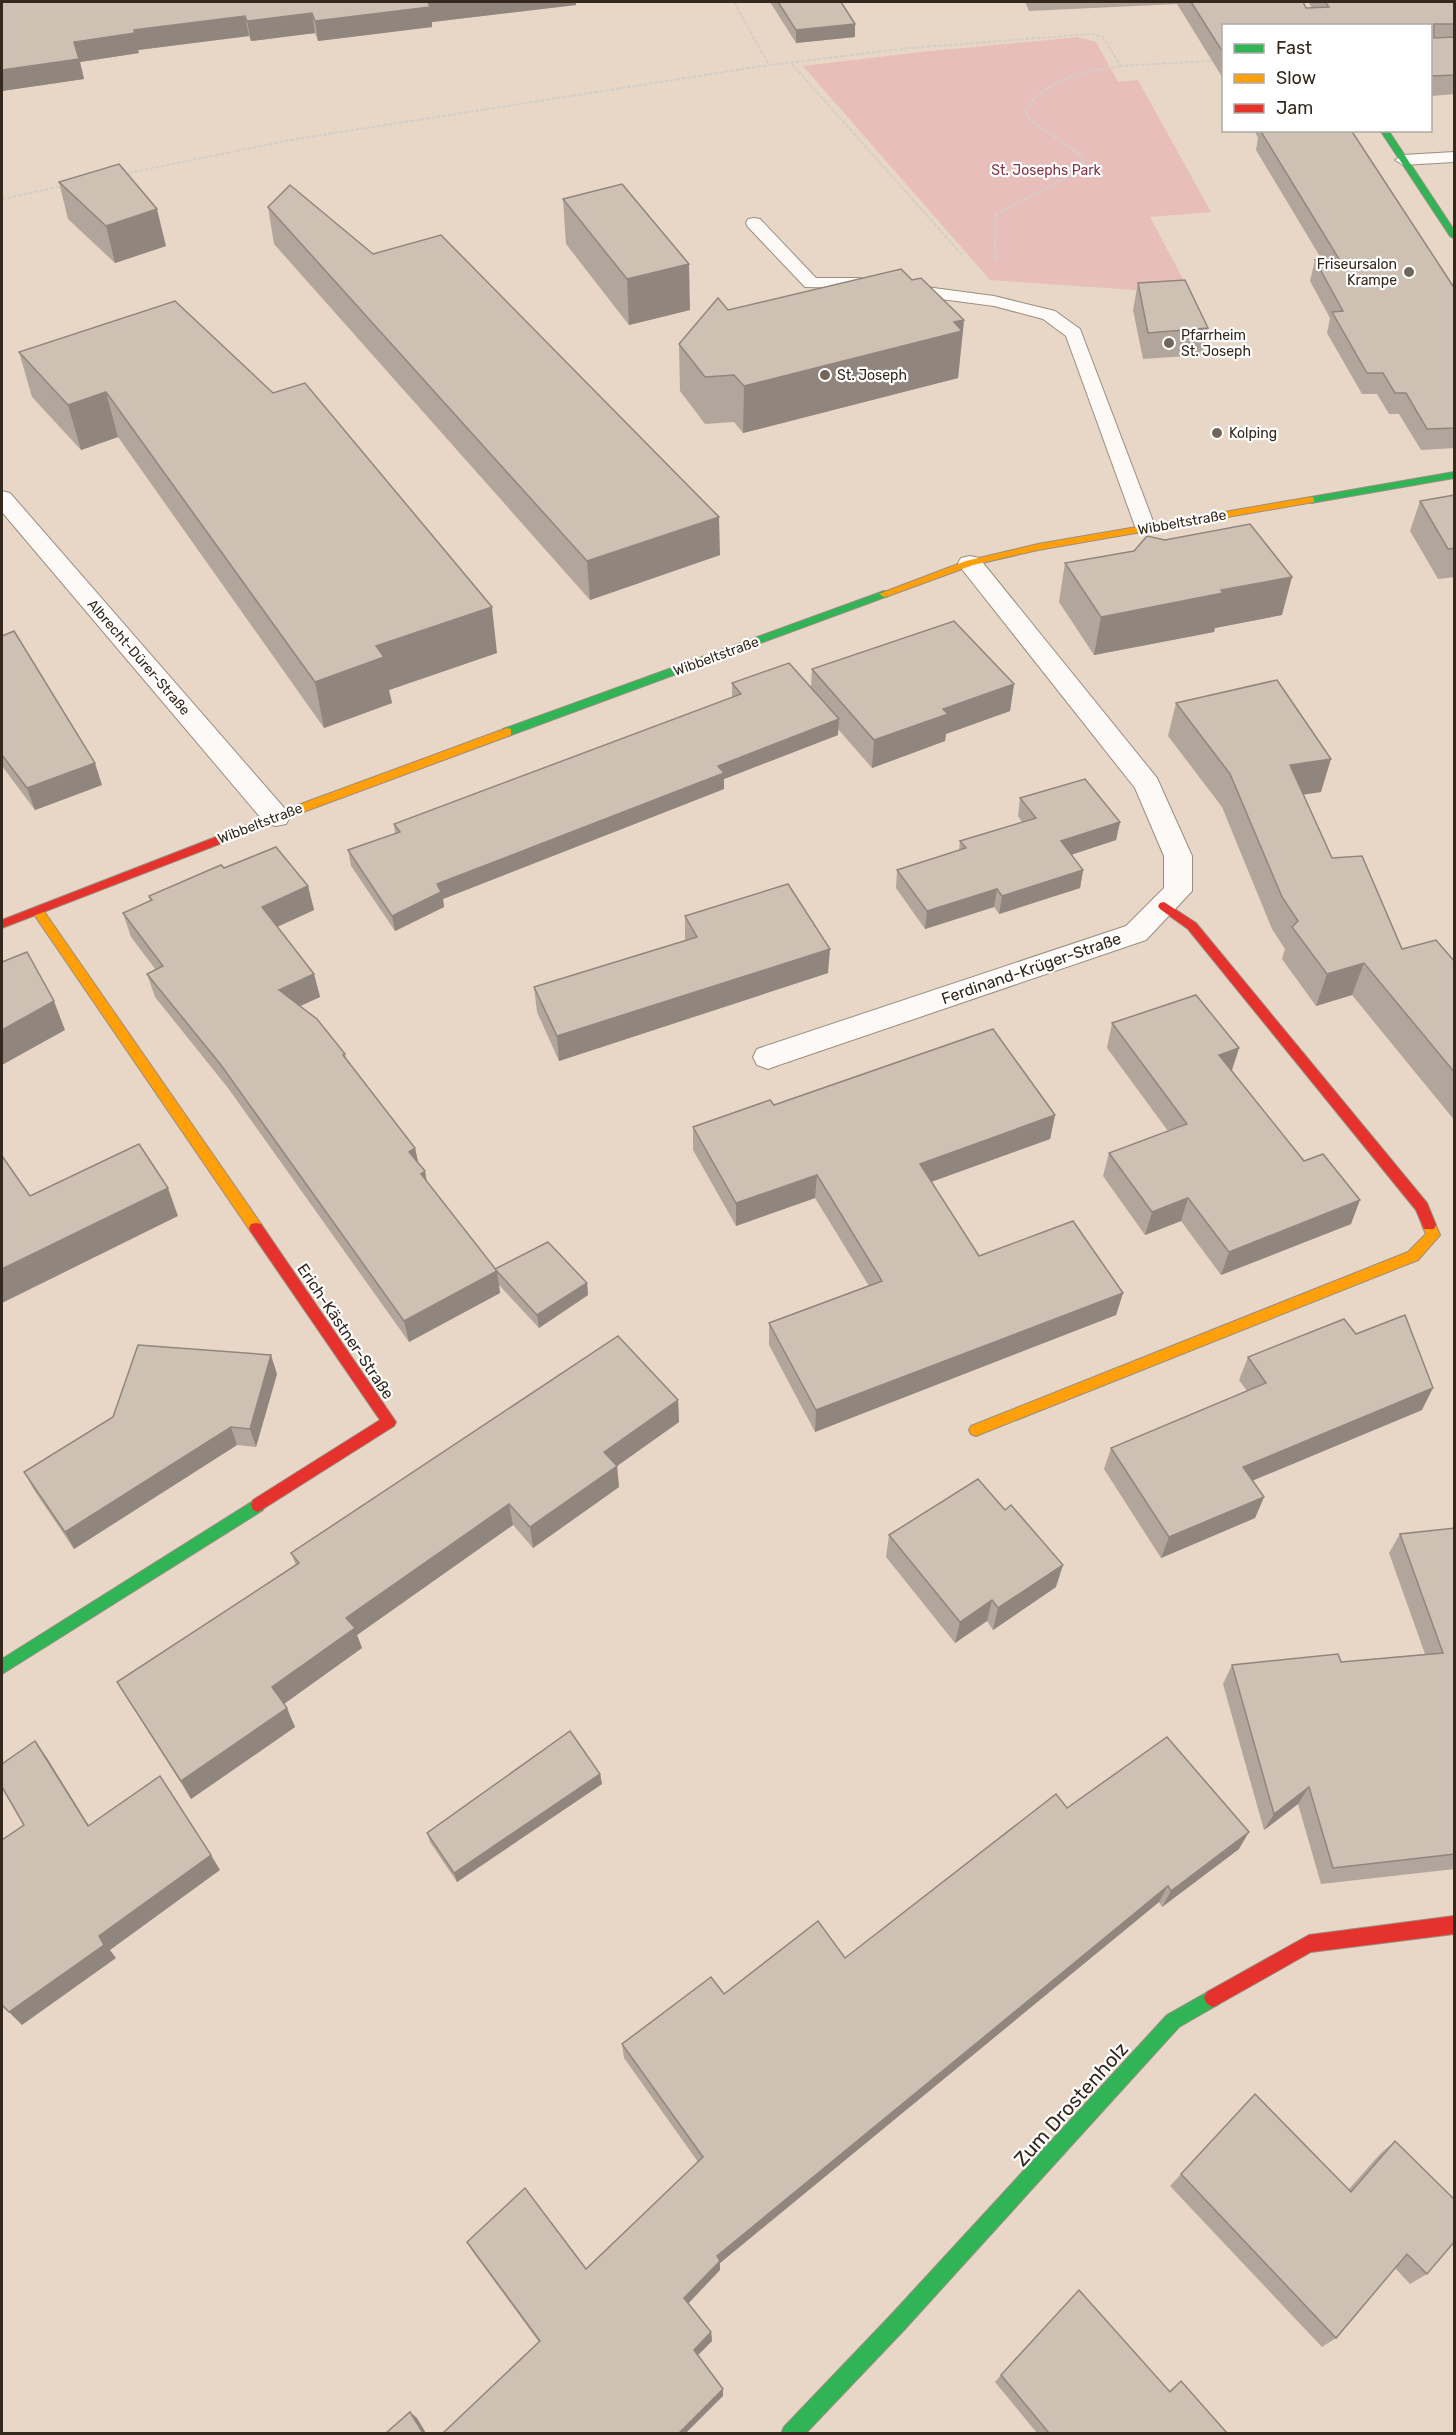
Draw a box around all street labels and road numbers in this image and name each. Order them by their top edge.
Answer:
street label: Wibbeltstraße [1136,506,1228,539]
street label: Albrecht-Dürer-Straße [84,596,194,719]
street label: Wibbeltstraße [671,633,761,680]
street label: Wibbeltstraße [215,799,305,847]
street label: Ferdinand-Krüger-Straße [939,929,1124,1008]
street label: Erich-Kästner-Straße [293,1260,398,1403]
street label: Zum Drostenholz [1009,2037,1133,2171]

